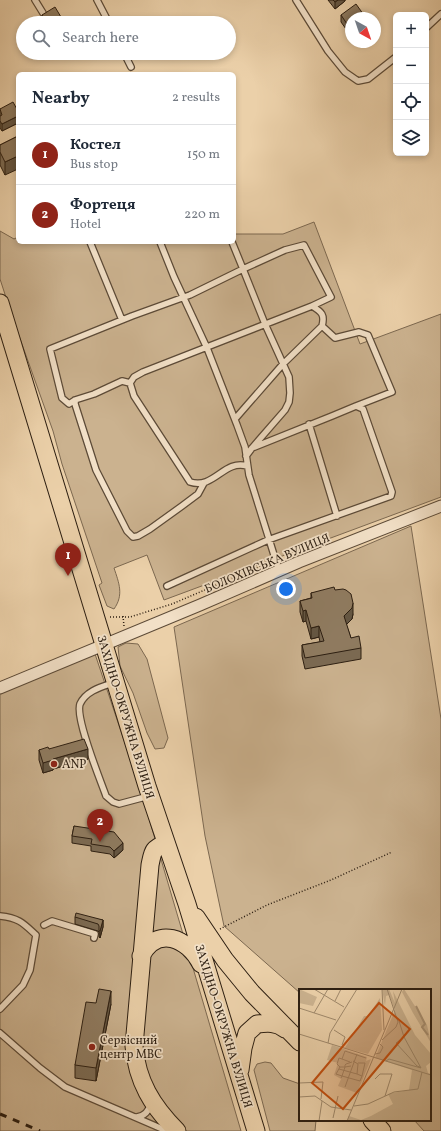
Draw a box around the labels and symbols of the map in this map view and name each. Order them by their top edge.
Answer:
north arrow [345,12,381,48]
street label: БОЛОХІВСЬКА ВУЛИЦЯ [202,530,333,598]
pin: 1 [55,543,81,576]
your location [276,579,296,599]
street label: ЗАХІДНО-ОКРУЖНА ВУЛИЦЯ [92,633,158,801]
place label: ANP [62,757,86,773]
marker: ANP [49,759,59,769]
pin: 2 [87,809,113,842]
street label: ЗАХІДНО-ОКРУЖНА ВУЛИЦЯ [190,942,256,1110]
inset map [299,989,431,1121]
place label: Сервісний центр МВС [100,1033,162,1063]
marker: Сервісний центр МВС [87,1042,97,1052]

